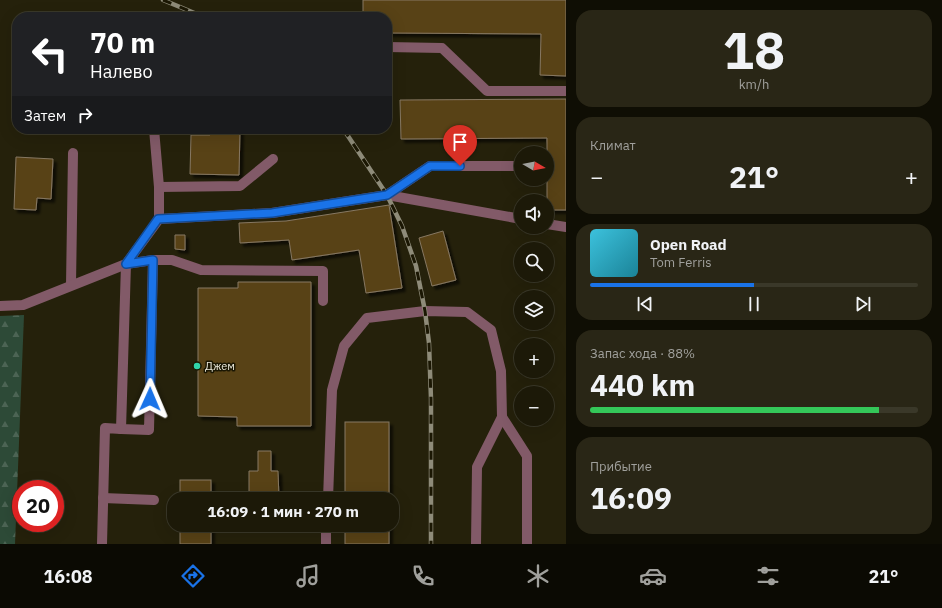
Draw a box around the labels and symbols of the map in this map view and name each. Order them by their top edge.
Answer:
pin [443,125,477,166]
north arrow [514,146,554,186]
place label: Джем [205,359,235,373]
marker: Джем [192,361,202,371]
position arrow [129,378,171,420]
speed limit sign: 20 [12,480,64,532]

